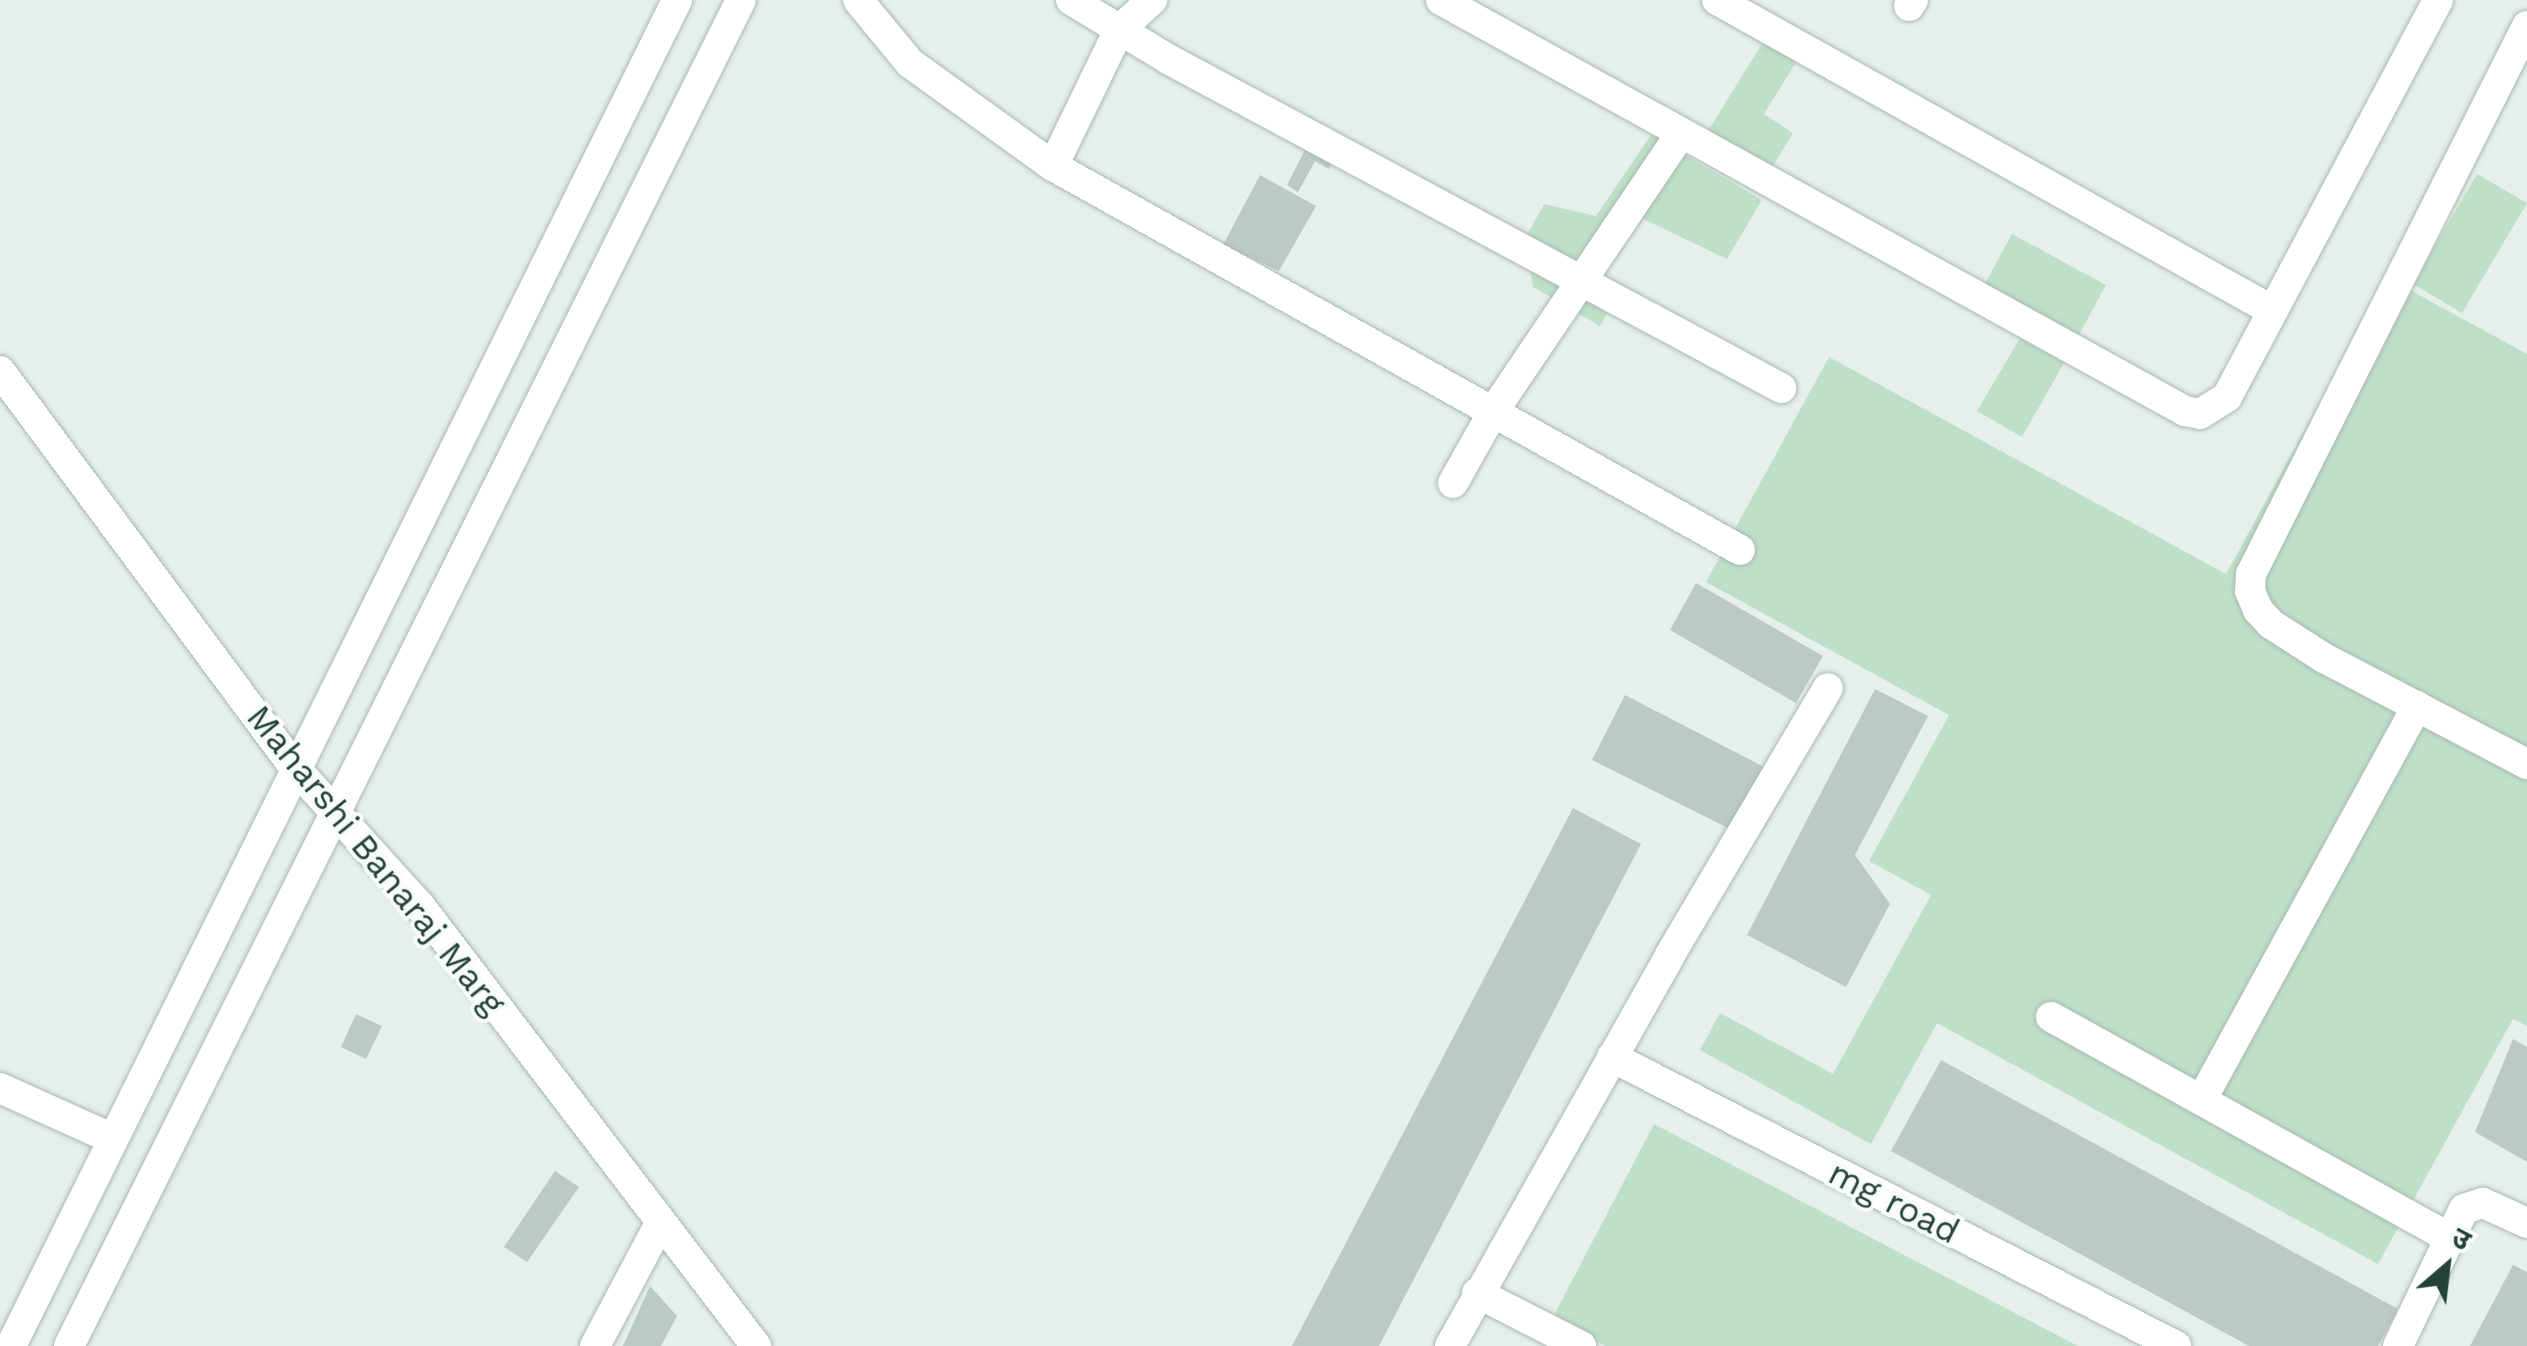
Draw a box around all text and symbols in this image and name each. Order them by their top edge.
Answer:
street label: Maharshi Banaraj Marg [238,697,514,1023]
street label: mg road [1822,1151,1966,1253]
north arrow [2397,1216,2497,1316]
text: उ [2446,1221,2476,1257]

